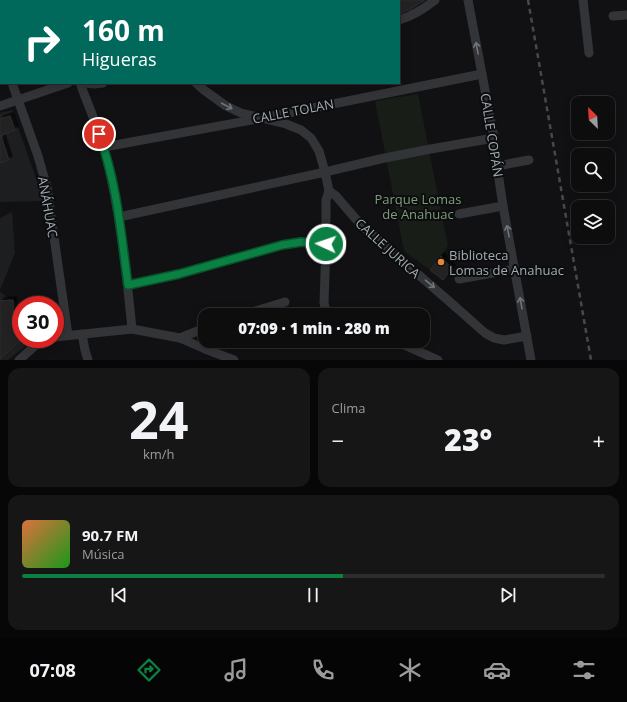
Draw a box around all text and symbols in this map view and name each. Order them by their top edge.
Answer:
text: 160 m [82,11,165,49]
icon: right [16,16,68,68]
one-way arrow [473,42,481,55]
text: Higueras [82,47,157,71]
street label: CALLE COPÁN [476,92,508,178]
street label: CALLE TOLAN [251,94,335,128]
north arrow [571,96,615,140]
map controls [571,96,615,244]
one-way arrow [221,103,233,110]
pin [82,117,116,151]
icon: arrive [88,123,110,145]
button: search [571,148,615,192]
street label: ANÁHUAC [34,175,62,239]
park label: Parque Lomas de Anahuac [374,190,462,223]
button: layers [571,200,615,244]
street label: CALLE JURICA [352,214,425,283]
position arrow [305,223,347,265]
one-way arrow [504,225,512,238]
place label: Biblioteca Lomas de Anahuac [449,246,564,279]
marker: Biblioteca Lomas de Anahuac [436,257,446,267]
one-way arrow [424,280,435,289]
speed limit sign: 30 [12,296,64,348]
one-way arrow [517,296,525,309]
text: 07:09 · 1 min · 280 m [238,318,390,338]
text: 24 [129,383,188,454]
text: Clima [332,399,366,417]
text: 23° [444,419,492,460]
text: − [332,425,344,455]
text: + [592,425,605,455]
text: km/h [143,445,175,463]
text: 90.7 FM [82,525,138,545]
text: Música [82,545,125,563]
icon: previous [108,584,130,606]
icon: pause [302,584,324,606]
icon: next [497,584,519,606]
icon: directions [135,656,163,684]
icon: music [222,656,250,684]
icon: phone [309,656,337,684]
icon: climate [396,656,424,684]
icon: car [483,656,511,684]
icon: filters [570,656,598,684]
text: 07:08 [29,658,76,682]

